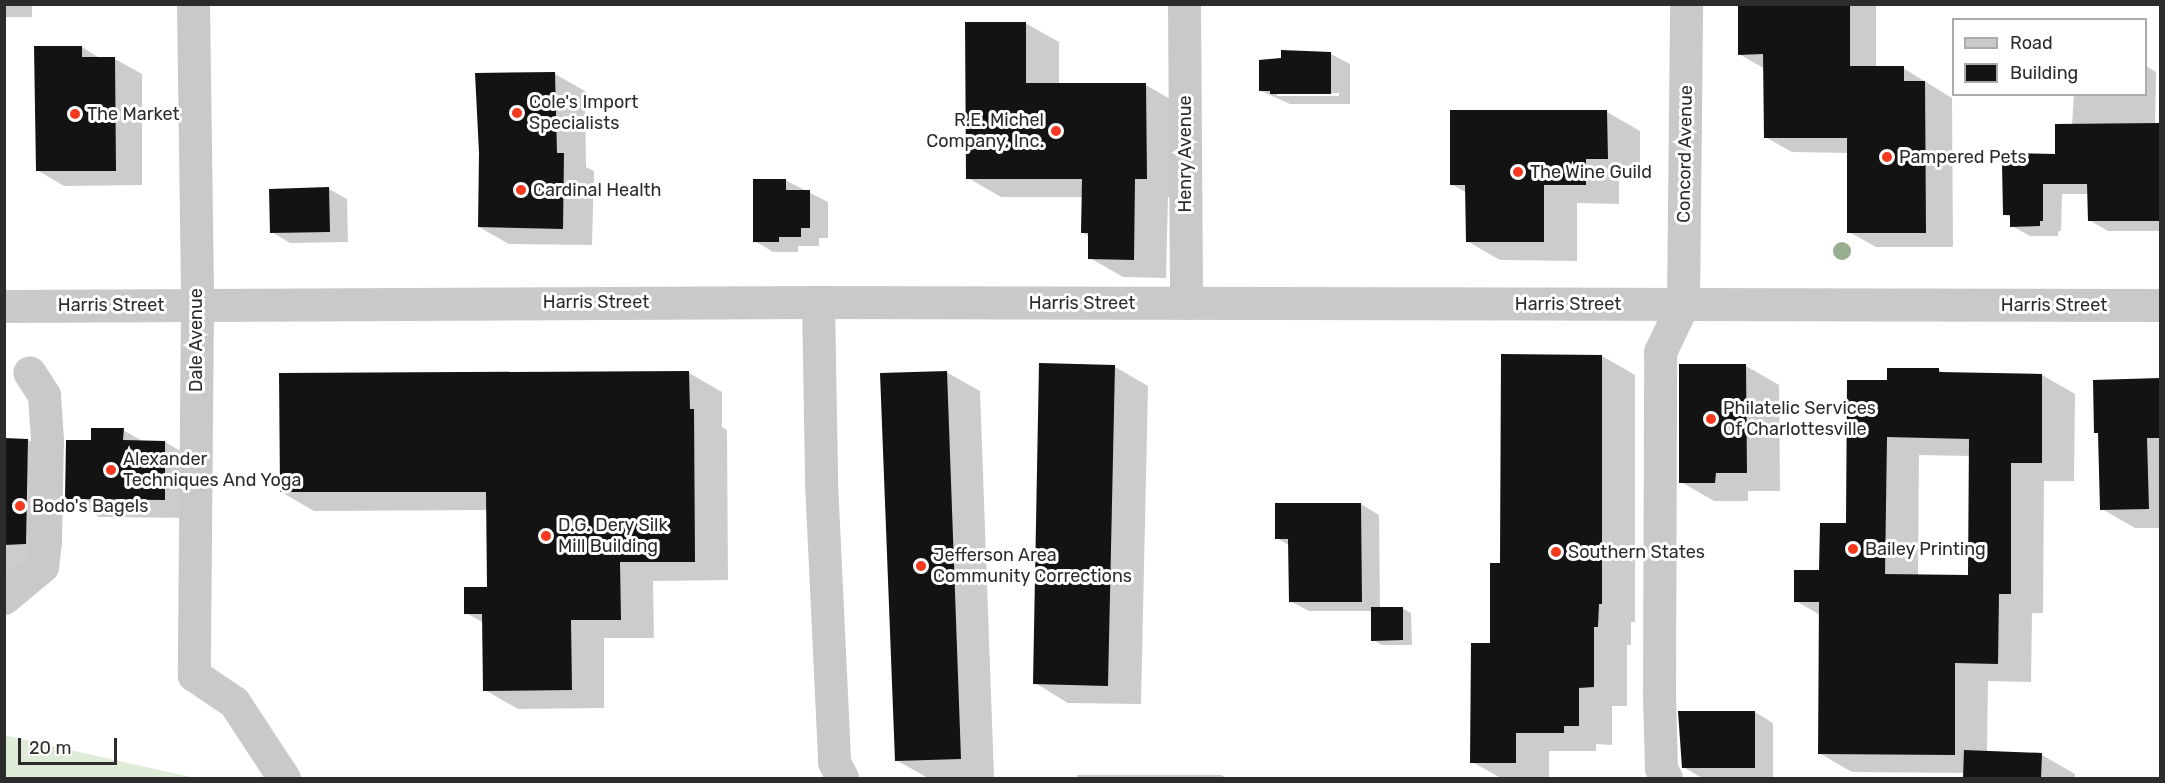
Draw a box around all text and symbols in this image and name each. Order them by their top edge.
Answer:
legend [1952,18,2147,96]
text: Road [2010,32,2053,54]
text: Building [2010,62,2078,84]
street label: Concord Avenue [1673,85,1697,223]
place label: Cole's Import Specialists [529,92,638,134]
street label: Henry Avenue [1174,95,1196,213]
place label: The Market [87,103,179,125]
marker: Cole's Import Specialists [510,106,524,120]
marker: The Market [68,107,82,121]
place label: R.E. Michel Company, Inc. [926,110,1044,152]
marker: R.E. Michel Company, Inc. [1049,124,1063,138]
place label: Pampered Pets [1899,146,2027,168]
marker: Pampered Pets [1880,150,1894,164]
place label: The Wine Guild [1530,161,1652,183]
marker: The Wine Guild [1511,165,1525,179]
place label: Cardinal Health [533,179,662,201]
marker: Cardinal Health [514,183,528,197]
street label: Dale Avenue [185,288,207,392]
street label: Harris Street [543,291,649,313]
street label: Harris Street [1029,292,1135,314]
street label: Harris Street [1515,293,1621,315]
street label: Harris Street [58,294,164,316]
street label: Harris Street [2001,294,2107,316]
place label: Philatelic Services Of Charlottesville [1723,398,1876,440]
marker: Philatelic Services Of Charlottesville [1704,412,1718,426]
place label: Alexander Techniques And Yoga [123,449,302,492]
marker: Alexander Techniques And Yoga [104,463,118,477]
place label: Bodo's Bagels [32,495,148,517]
marker: Bodo's Bagels [13,499,27,513]
place label: D.G. Dery Silk Mill Building [558,515,668,558]
marker: D.G. Dery Silk Mill Building [539,529,553,543]
place label: Bailey Printing [1865,538,1986,560]
place label: Southern States [1568,541,1705,563]
marker: Bailey Printing [1846,542,1860,556]
place label: Jefferson Area Community Corrections [933,545,1132,588]
marker: Southern States [1549,545,1563,559]
marker: Jefferson Area Community Corrections [914,559,928,573]
scale bar [21,726,120,764]
text: 20 m [29,737,71,759]

